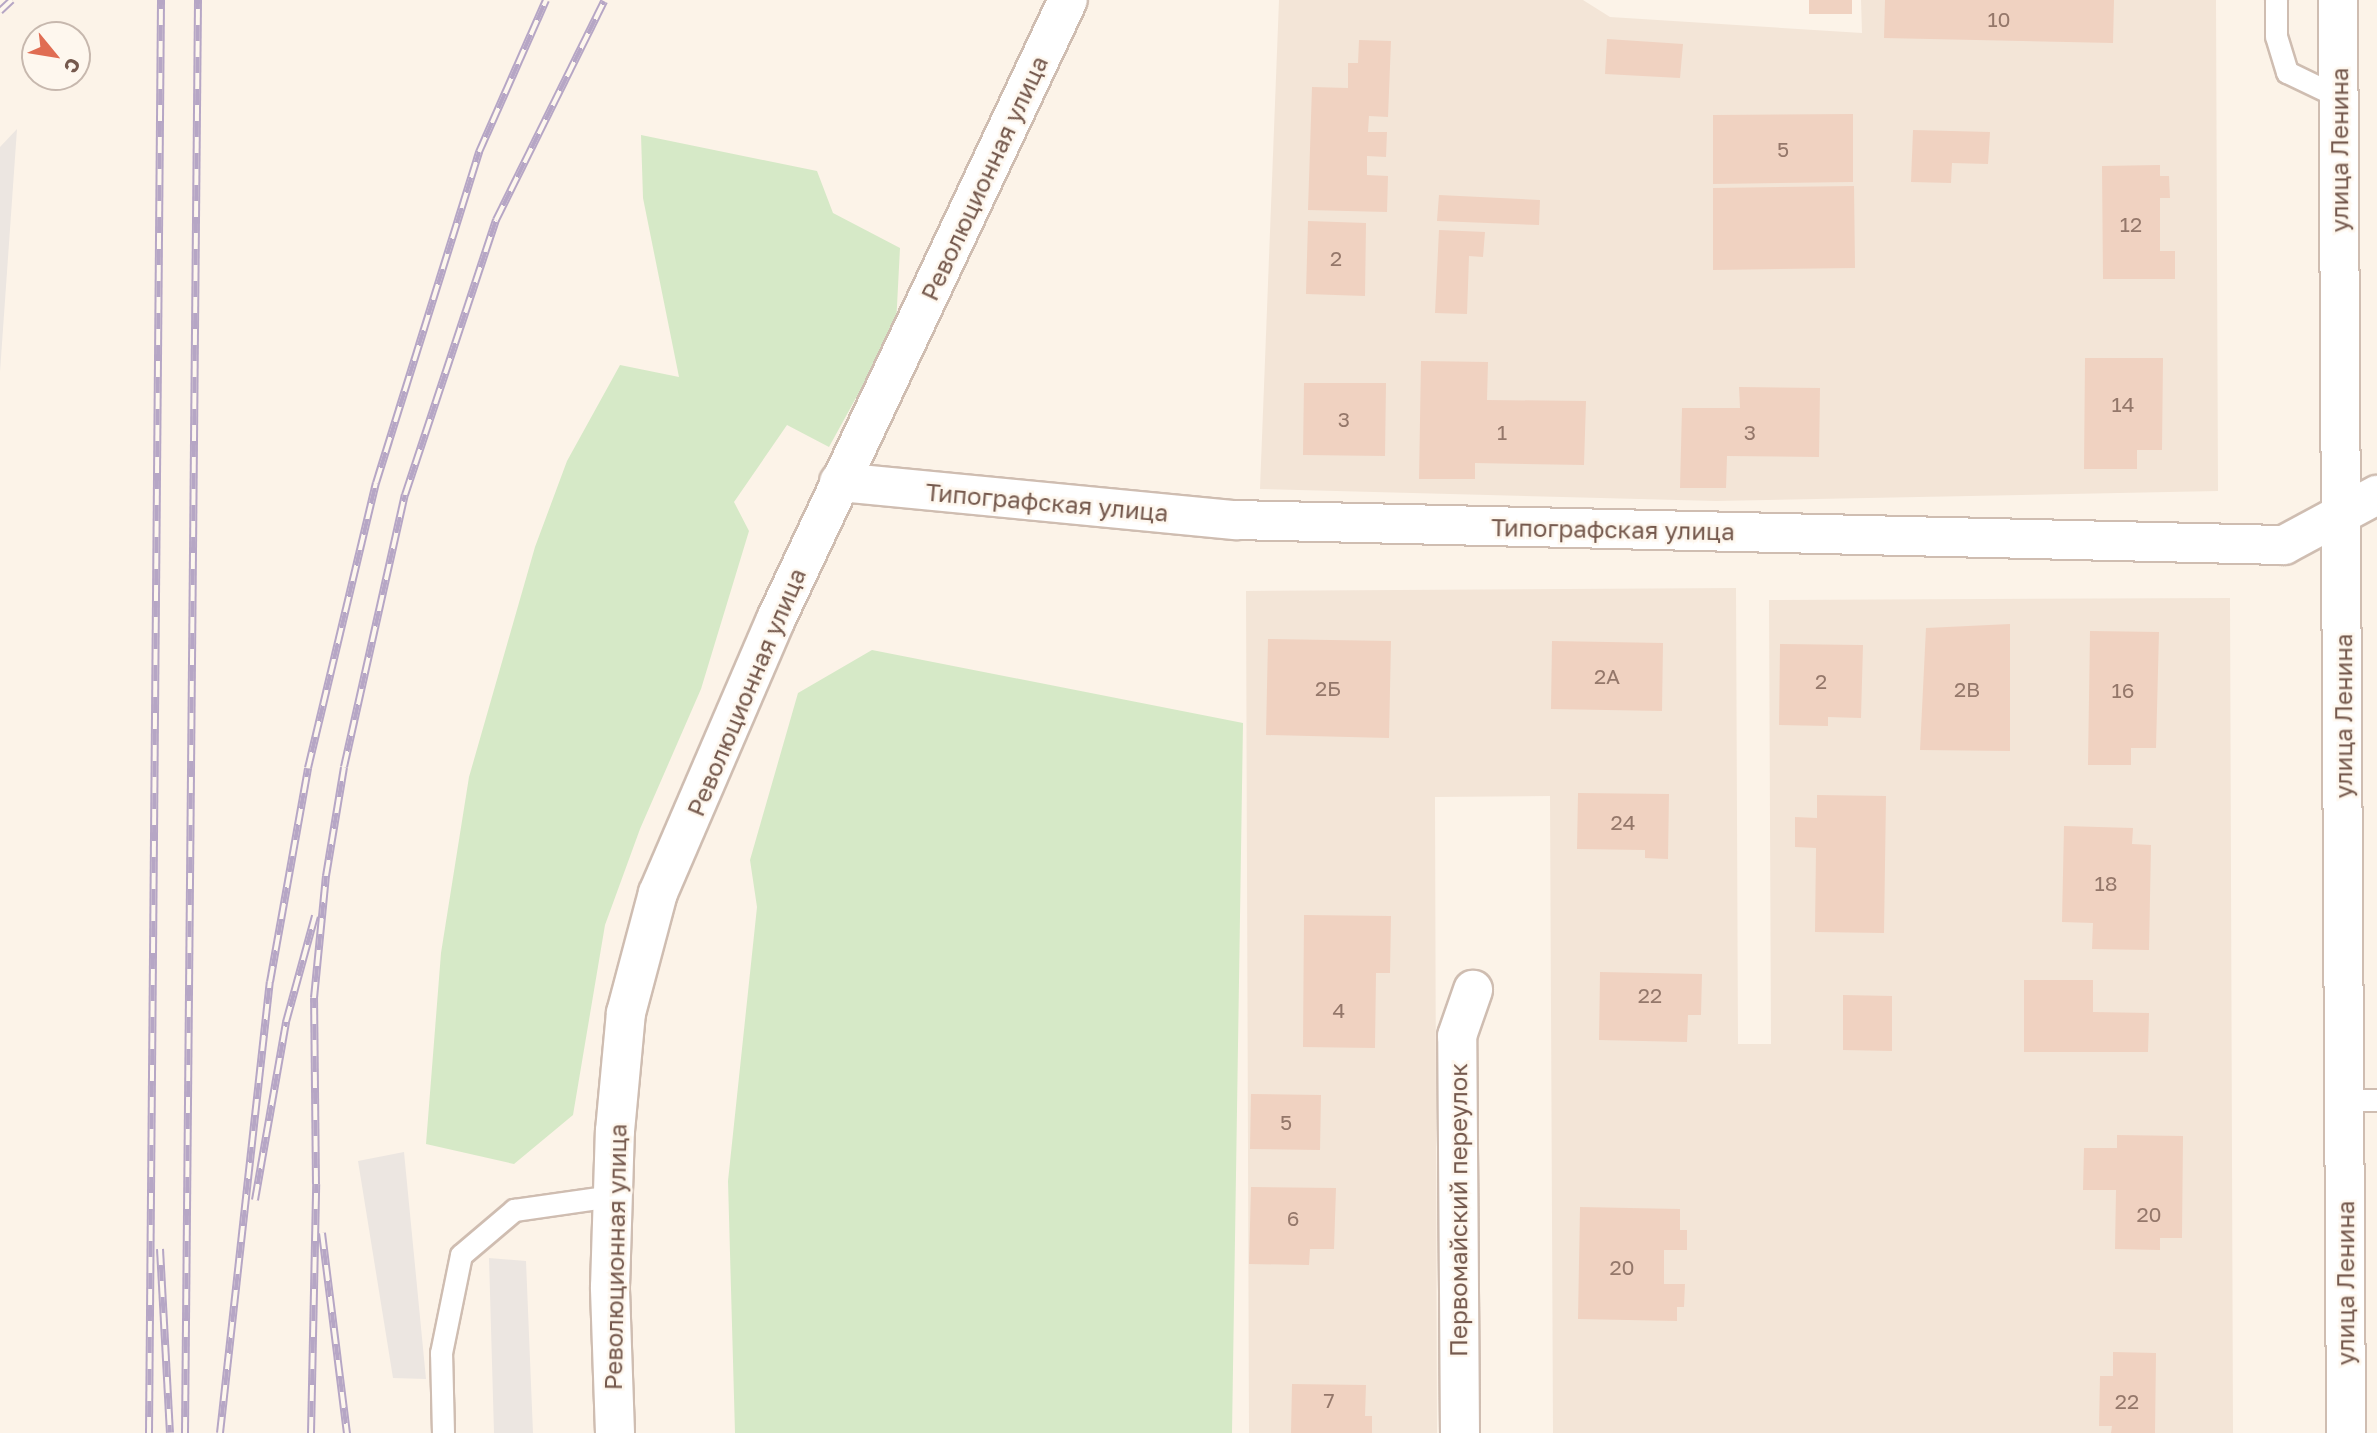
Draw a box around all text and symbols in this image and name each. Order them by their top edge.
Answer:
house number: 10 [1987,6,2011,32]
north arrow [21,21,91,91]
street label: Революционная улица [915,51,1053,305]
text: С [60,54,86,77]
street label: улица Ленина [2325,68,2353,232]
house number: 5 [1777,136,1789,162]
house number: 12 [2120,211,2142,237]
house number: 2 [1330,245,1342,271]
house number: 14 [2112,391,2134,417]
house number: 3 [1338,406,1350,432]
house number: 1 [1497,419,1507,445]
house number: 3 [1744,419,1756,445]
street label: Типографская улица [924,477,1170,527]
street label: Типографская улица [1491,512,1735,546]
street label: Революционная улица [681,564,811,820]
street label: улица Ленина [2329,634,2357,798]
house number: 2А [1594,663,1620,689]
house number: 2 [1815,668,1827,694]
house number: 2Б [1315,675,1341,701]
house number: 2В [1954,676,1980,702]
house number: 16 [2112,677,2134,703]
house number: 24 [1611,809,1635,835]
house number: 18 [2095,870,2117,896]
house number: 22 [1638,982,1662,1008]
house number: 4 [1333,997,1345,1023]
street label: Первомайский переулок [1444,1063,1472,1357]
house number: 5 [1280,1109,1292,1135]
street label: Революционная улица [598,1124,632,1390]
house number: 20 [2136,1201,2162,1227]
street label: улица Ленина [2331,1201,2359,1365]
house number: 6 [1287,1205,1299,1231]
house number: 20 [1609,1254,1635,1280]
house number: 7 [1323,1387,1335,1413]
house number: 22 [2115,1388,2139,1414]

